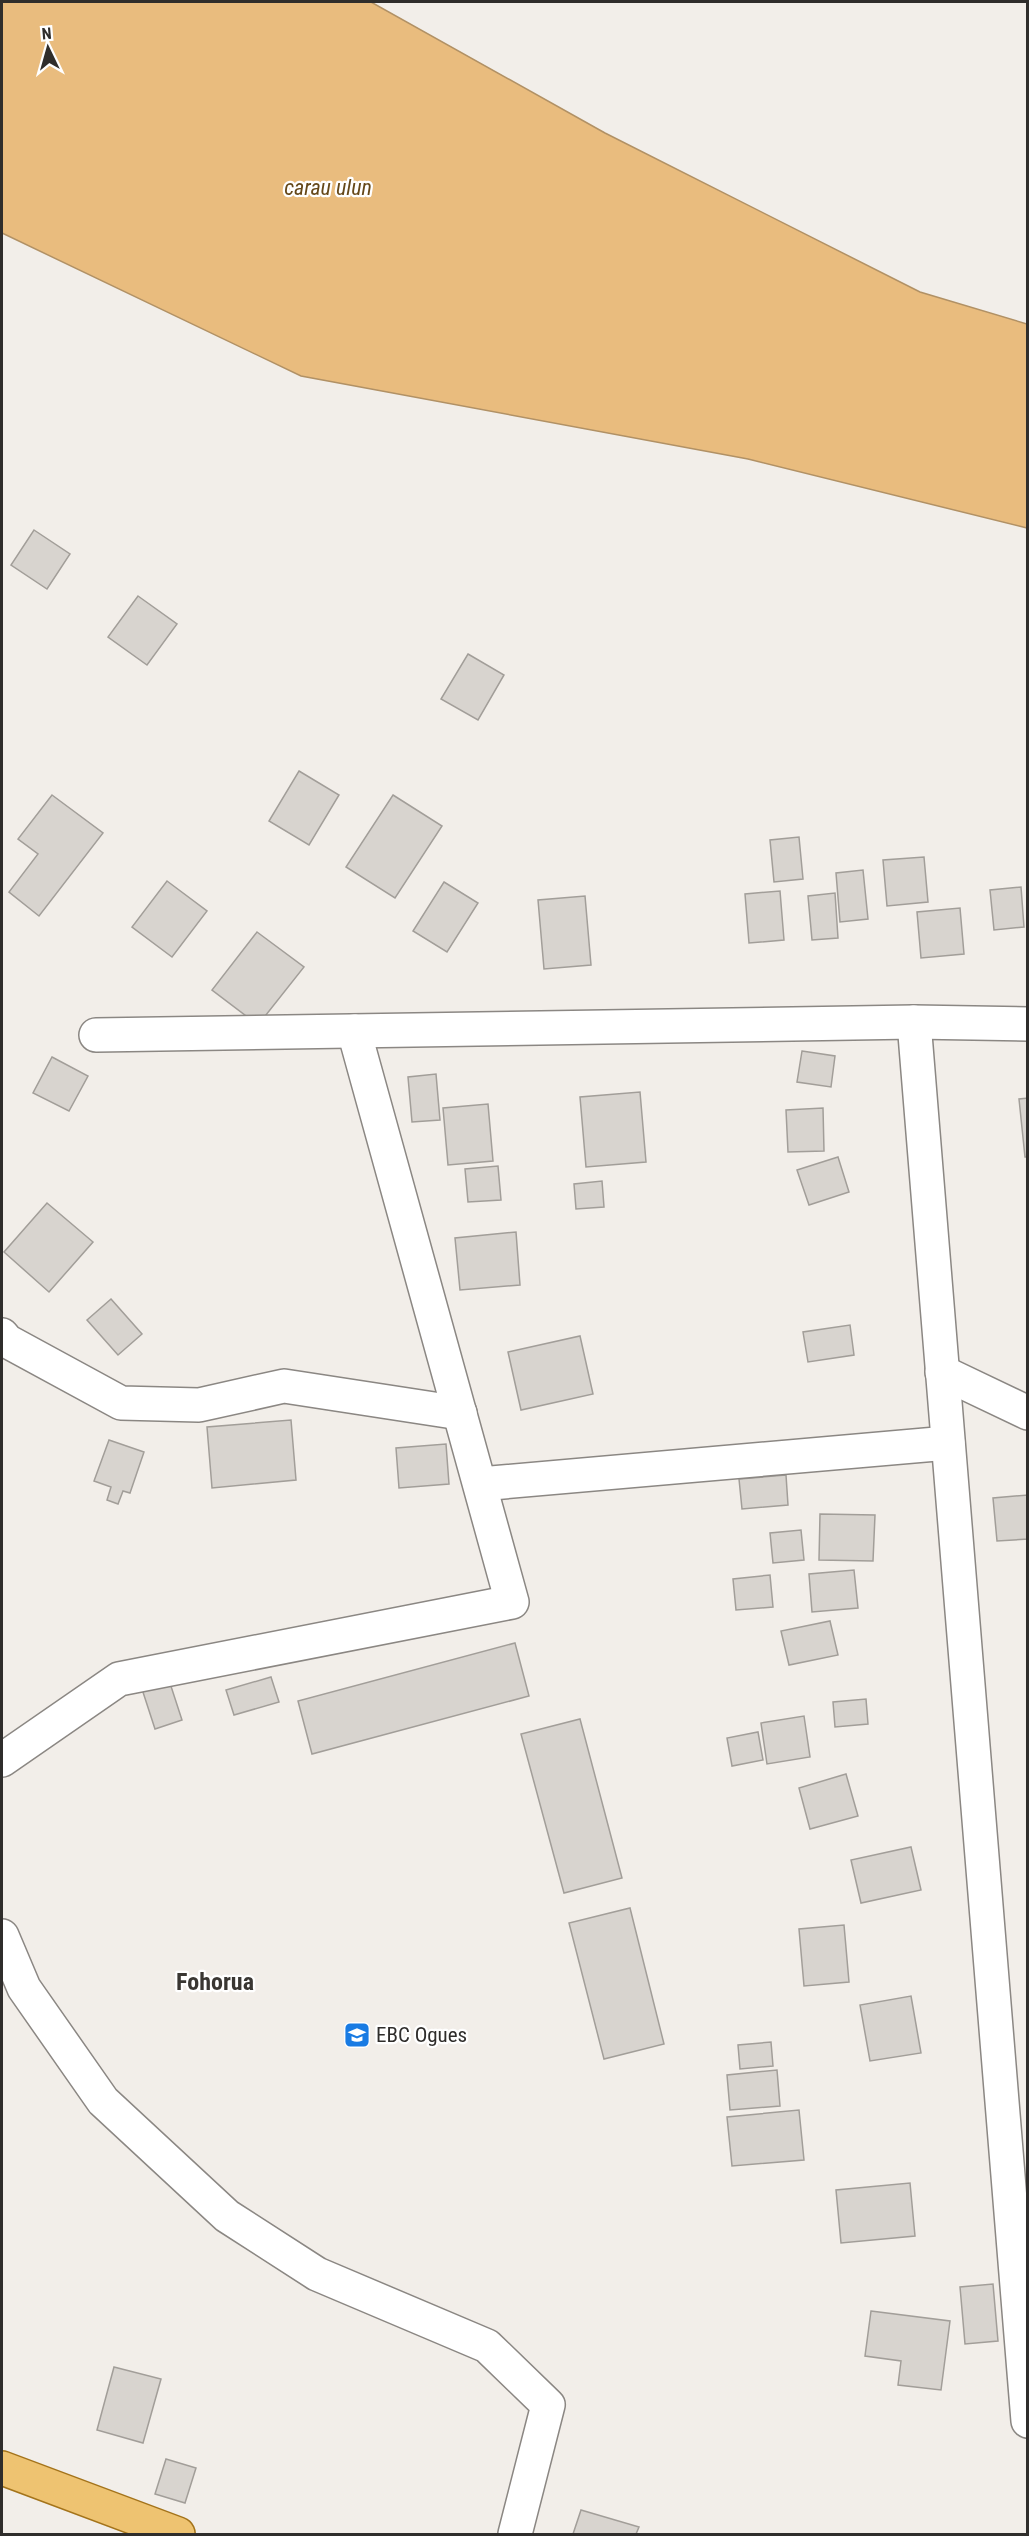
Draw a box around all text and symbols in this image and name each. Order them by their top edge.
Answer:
north arrow [18,18,78,78]
text: N [41,24,52,43]
water label: carau ulun [284,175,372,200]
district label: Fohorua [176,1968,254,1996]
school or university icon: EBC Ogues [342,2020,372,2050]
place label: EBC Ogues [376,2023,467,2047]

